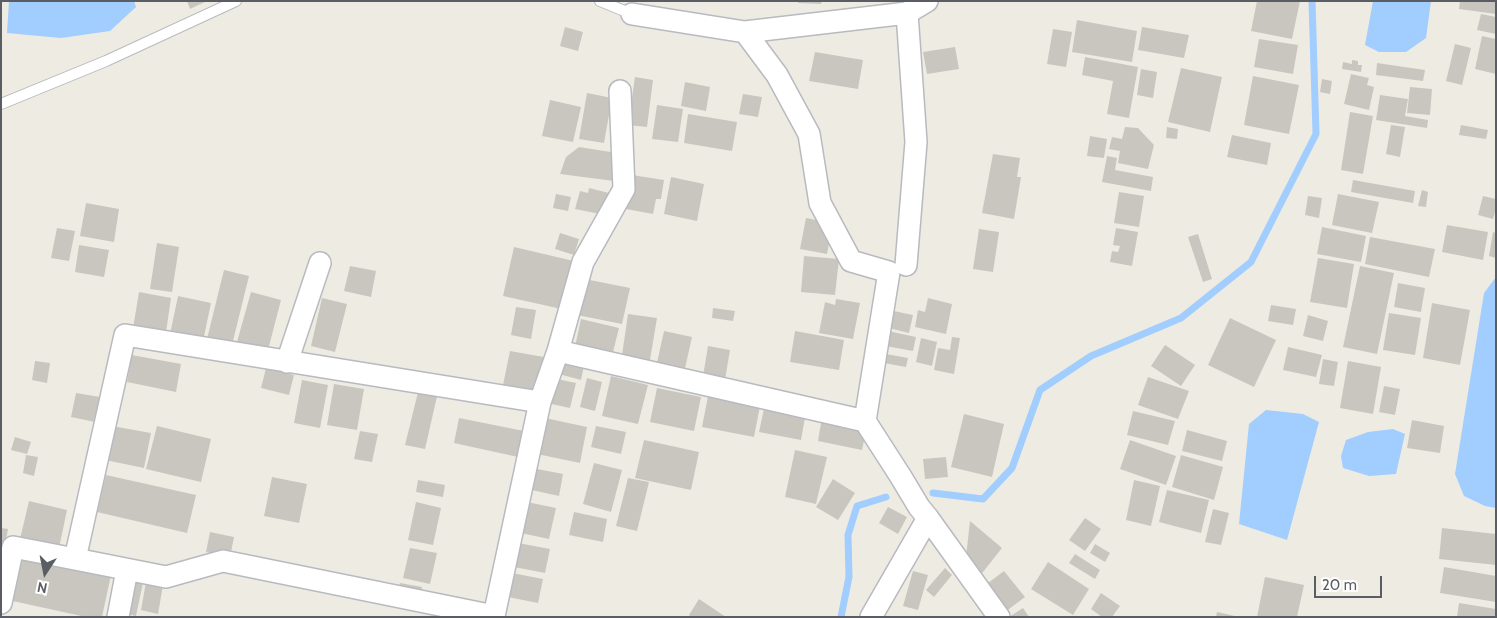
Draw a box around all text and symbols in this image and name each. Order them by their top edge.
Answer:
north arrow [20,548,70,598]
scale bar [1317,566,1384,598]
text: 20 m [1322,576,1357,594]
text: N [36,578,49,598]

